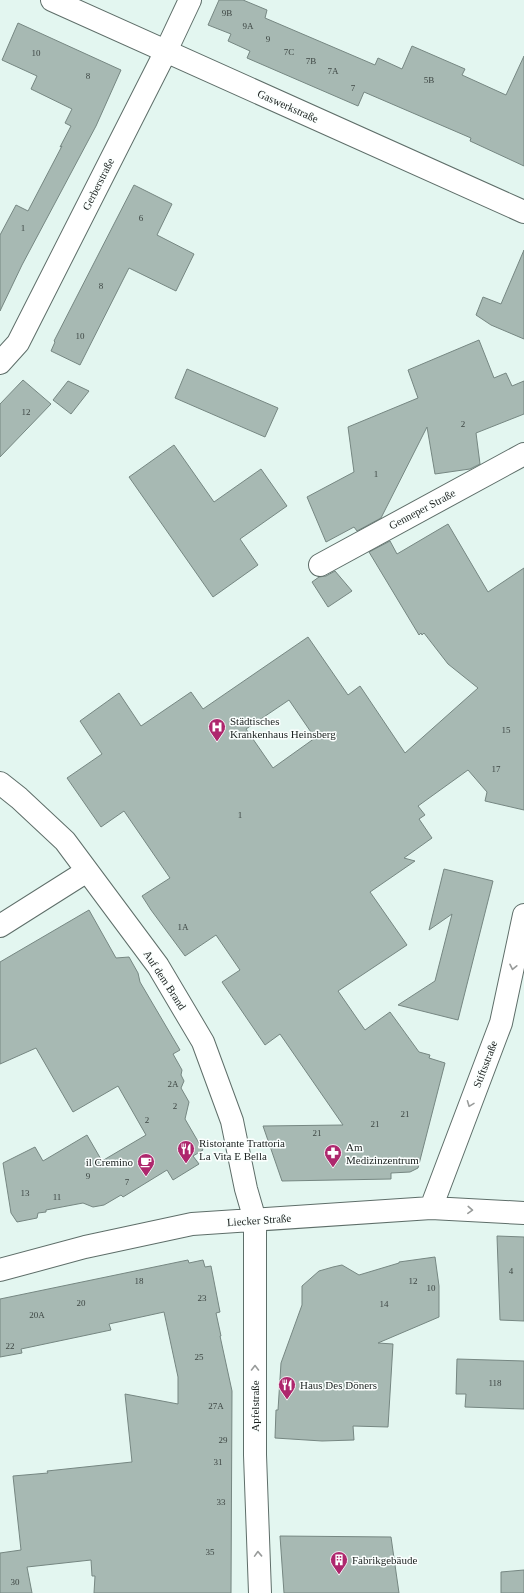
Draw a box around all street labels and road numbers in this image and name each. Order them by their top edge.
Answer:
street label: Gaswerkstraße [256,87,320,125]
street label: Gerberstraße [80,156,116,212]
street label: Genneper Straße [387,486,457,532]
street label: Auf dem Brand [141,948,189,1012]
street label: Stiftsstraße [471,1039,500,1089]
street label: Liecker Straße [226,1212,292,1228]
street label: Apfelstraße [249,1380,261,1432]

